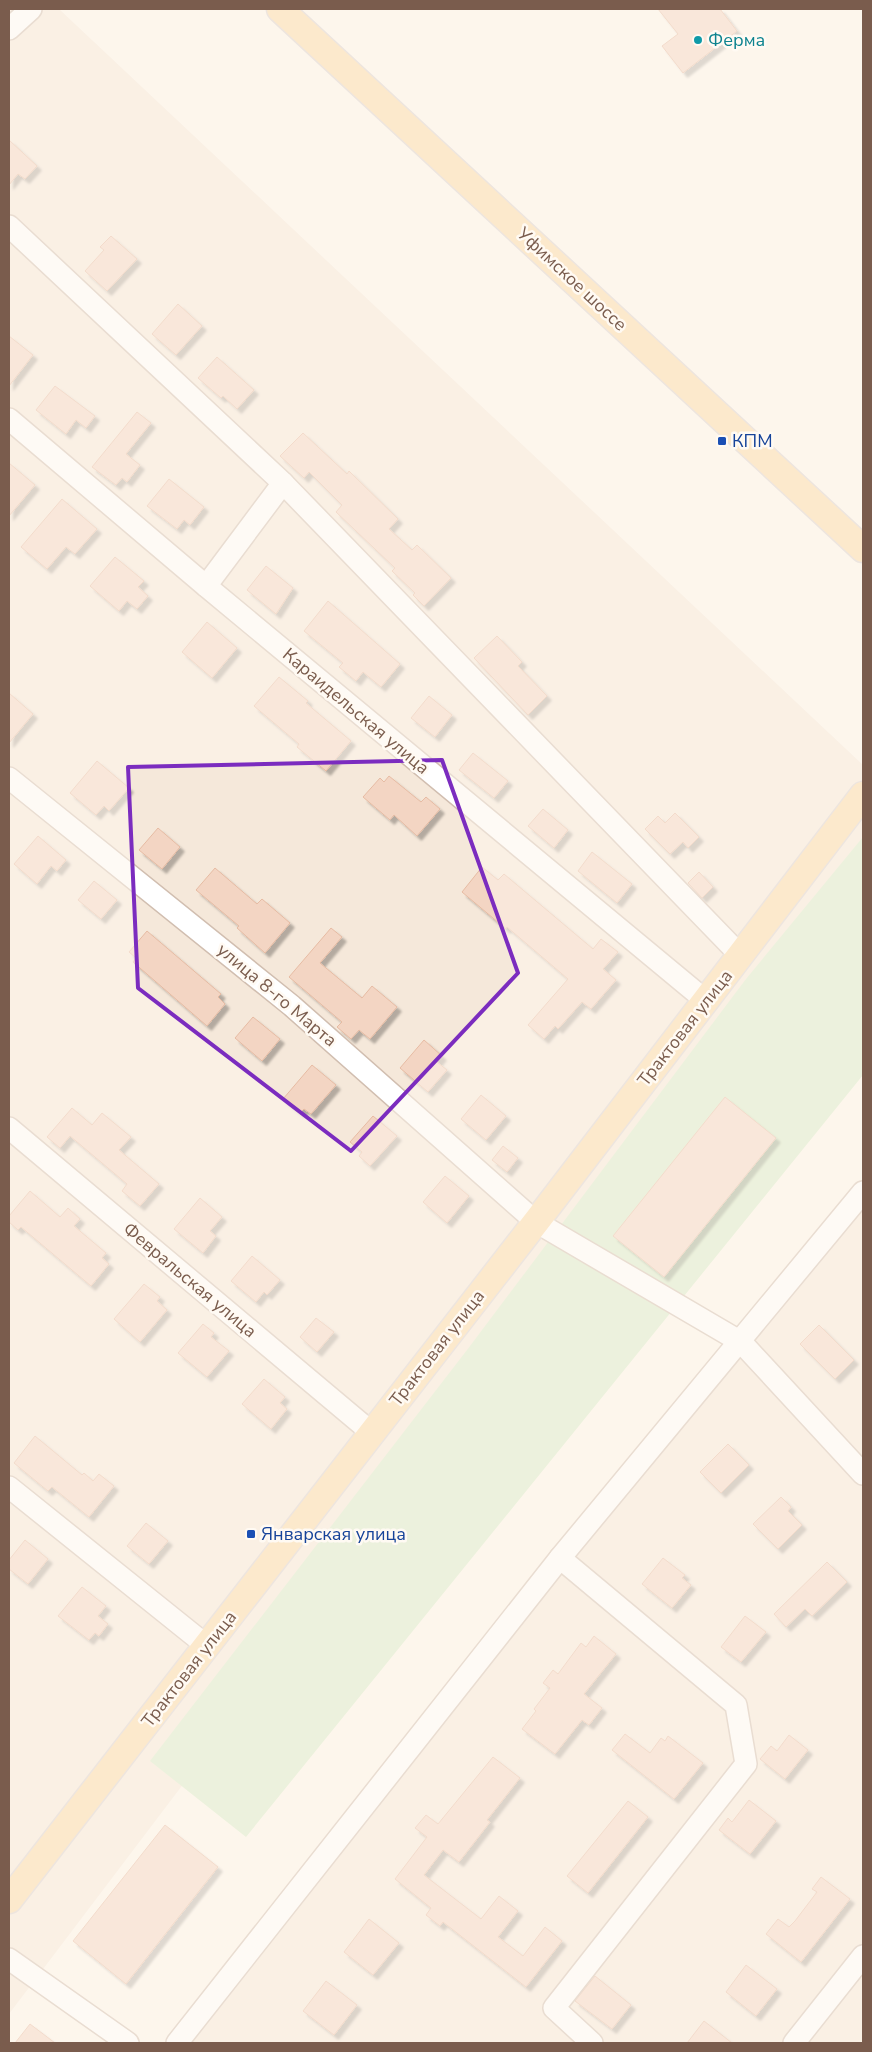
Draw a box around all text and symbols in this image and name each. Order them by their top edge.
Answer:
place label: Ферма [708,28,765,52]
marker: Ферма [692,34,704,46]
street label: Уфимское шоссе [511,221,632,336]
place label: КПМ [732,429,773,453]
marker: КПМ [716,435,728,447]
street label: Караидельская улица [278,642,434,780]
street label: улица 8-го Марта [212,938,342,1052]
street label: Трактовая улица [632,965,738,1091]
street label: Февральская улица [118,1217,262,1343]
street label: Трактовая улица [384,1285,490,1411]
place label: Январская улица [261,1522,406,1546]
marker: Январская улица [245,1528,257,1540]
street label: Трактовая улица [136,1606,242,1732]

